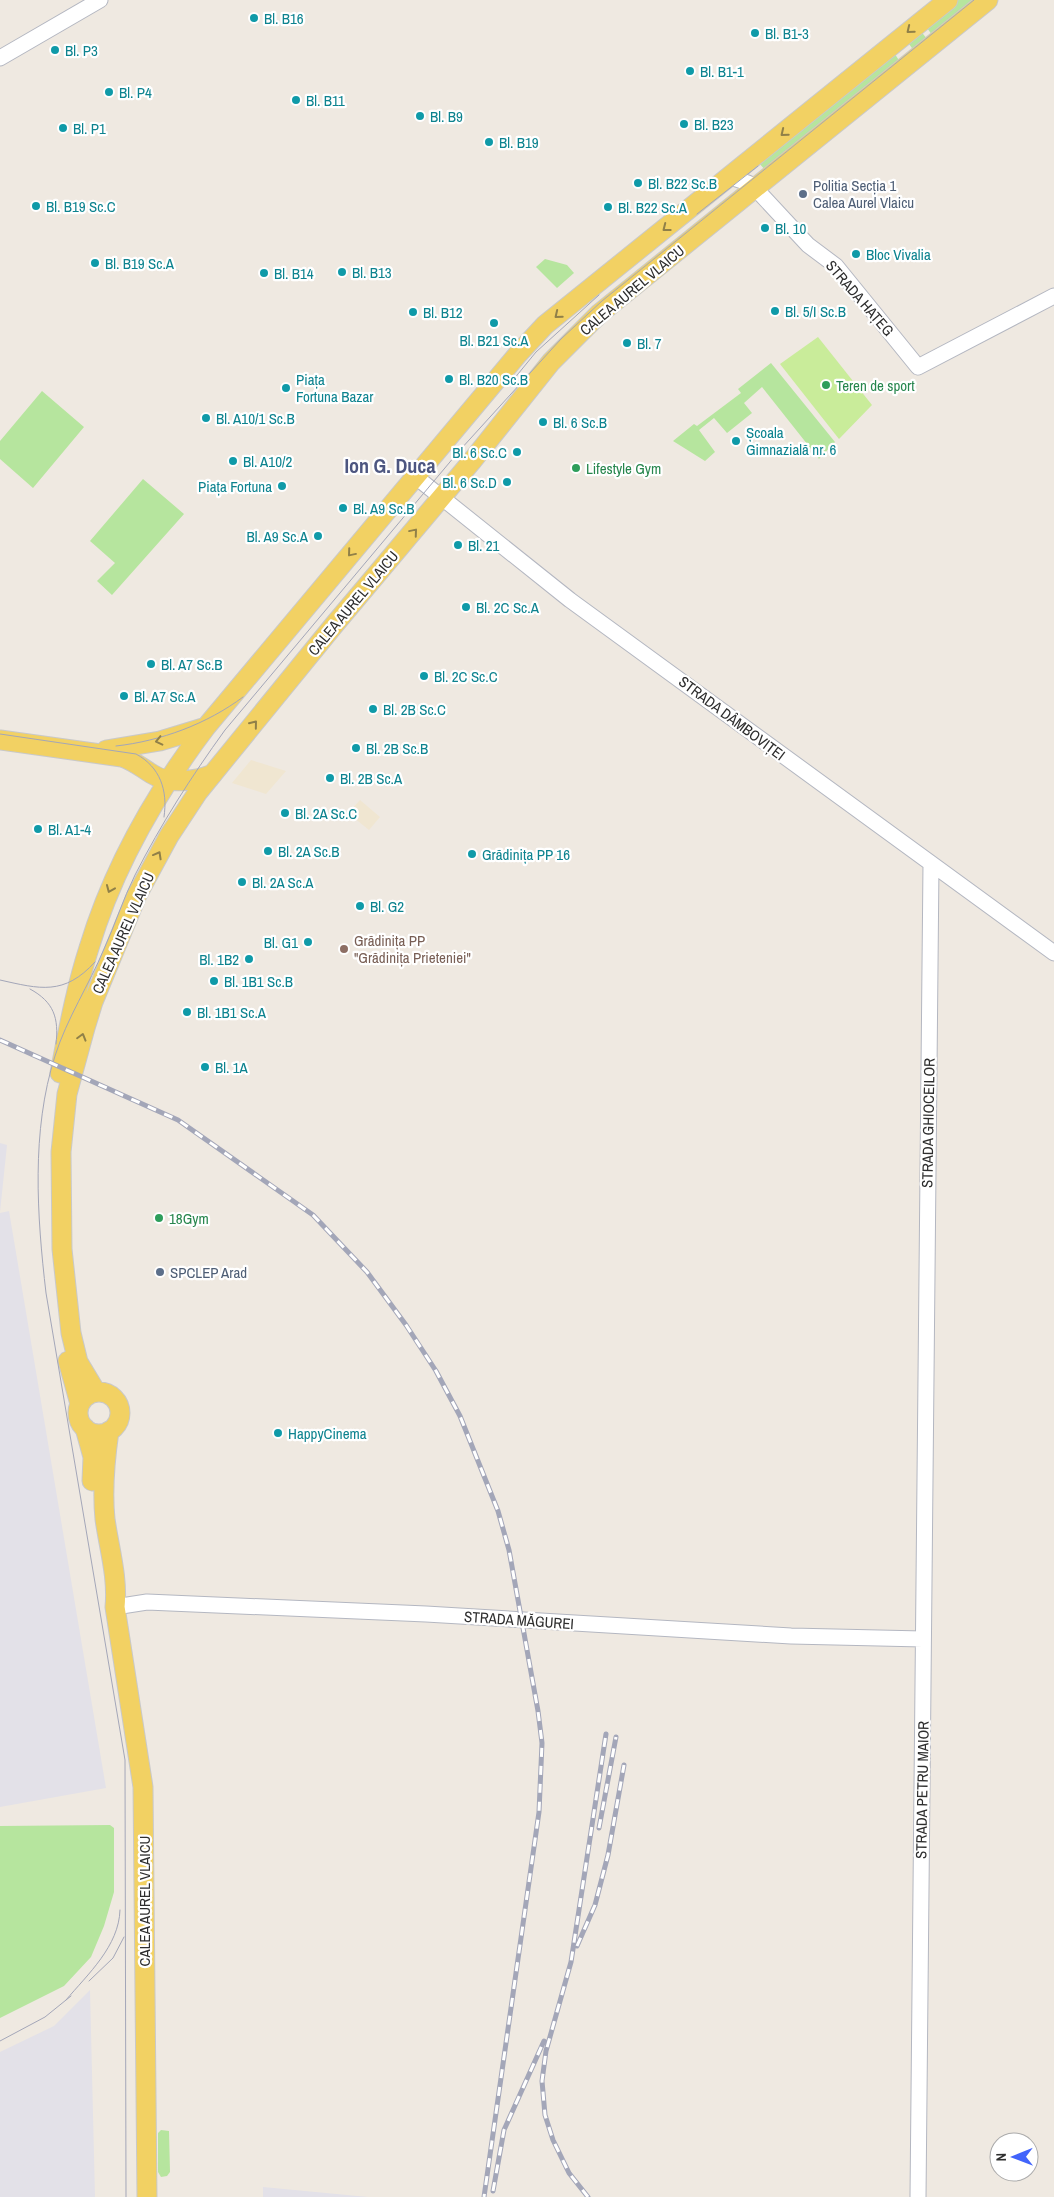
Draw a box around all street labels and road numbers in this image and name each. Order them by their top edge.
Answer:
street label: CALEA AUREL VLAICU [575,240,689,340]
street label: STRADA HAȚEG [821,256,899,340]
street label: CALEA AUREL VLAICU [303,546,403,660]
street label: STRADA DÂMBOVIȚEI [674,671,790,765]
street label: CALEA AUREL VLAICU [87,869,159,997]
street label: STRADA GHIOCEILOR [916,1058,940,1188]
street label: STRADA MĂGUREI [463,1606,575,1634]
street label: STRADA PETRU MAIOR [910,1721,934,1859]
street label: CALEA AUREL VLAICU [134,1836,155,1966]

